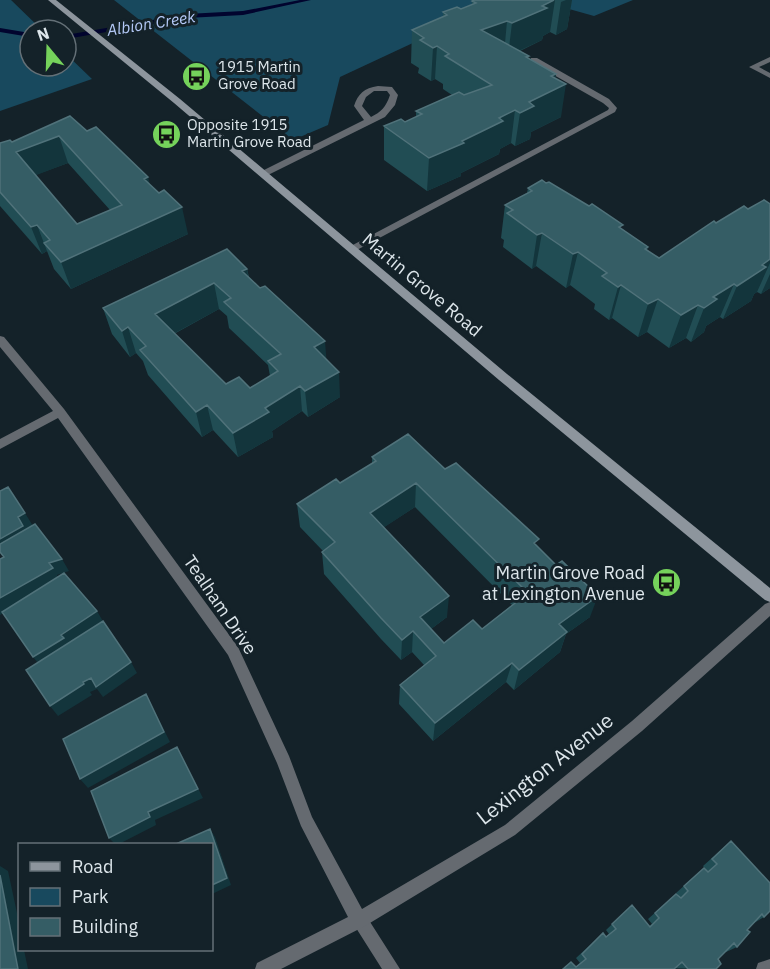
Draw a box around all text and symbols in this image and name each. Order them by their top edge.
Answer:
water label: Albion Creek [104,6,197,40]
north arrow [18,18,78,78]
text: N [34,22,52,45]
place label: 1915 Martin Grove Road [218,57,301,93]
bus stop icon: 1915 Martin Grove Road [181,60,213,92]
place label: Opposite 1915 Martin Grove Road [187,115,312,151]
bus stop icon: Opposite 1915 Martin Grove Road [150,118,182,150]
street label: Martin Grove Road [358,228,487,341]
street label: Tealham Drive [179,551,262,659]
place label: Martin Grove Road at Lexington Avenue [482,561,645,605]
bus stop icon: Martin Grove Road at Lexington Avenue [650,567,682,599]
street label: Lexington Avenue [470,706,619,831]
legend [18,843,213,951]
text: Road [72,855,113,878]
text: Park [72,885,109,908]
text: Building [72,915,139,938]

